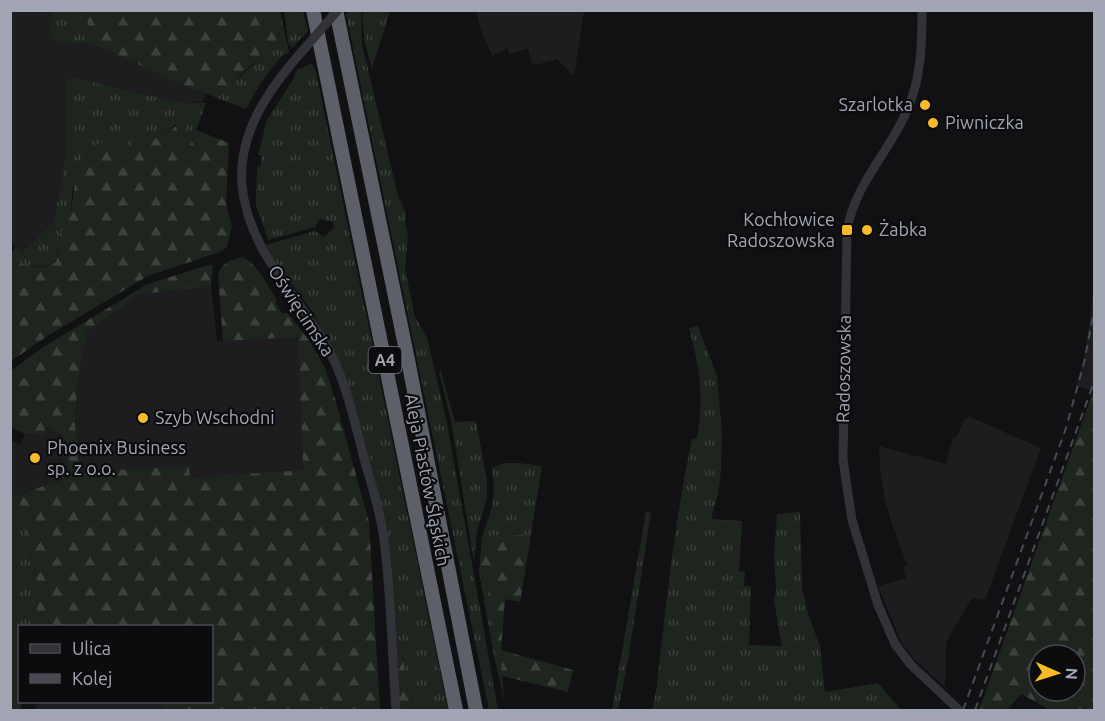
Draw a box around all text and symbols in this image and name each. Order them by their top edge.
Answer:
place label: Szarlotka [839,94,913,114]
marker: Szarlotka [918,98,932,112]
place label: Piwniczka [945,112,1024,132]
marker: Piwniczka [926,116,940,130]
place label: Kochłowice Radoszowska [727,209,835,250]
place label: Żabka [879,219,927,239]
marker: Kochłowice Radoszowska [840,223,854,237]
marker: Żabka [860,223,874,237]
street label: Oświęcimska [265,261,339,360]
street label: Radoszowska [832,315,854,423]
road number: A4 [368,347,402,373]
street label: Aleja Piastów Śląskich [401,392,456,568]
place label: Szyb Wschodni [155,407,275,427]
marker: Szyb Wschodni [136,411,150,425]
place label: Phoenix Business sp. z o.o. [47,437,186,478]
marker: Phoenix Business sp. z o.o. [28,451,42,465]
legend [18,625,213,703]
text: Ulica [72,638,111,658]
north arrow [1027,643,1087,703]
text: N [1063,667,1081,680]
text: Kolej [72,668,112,688]

